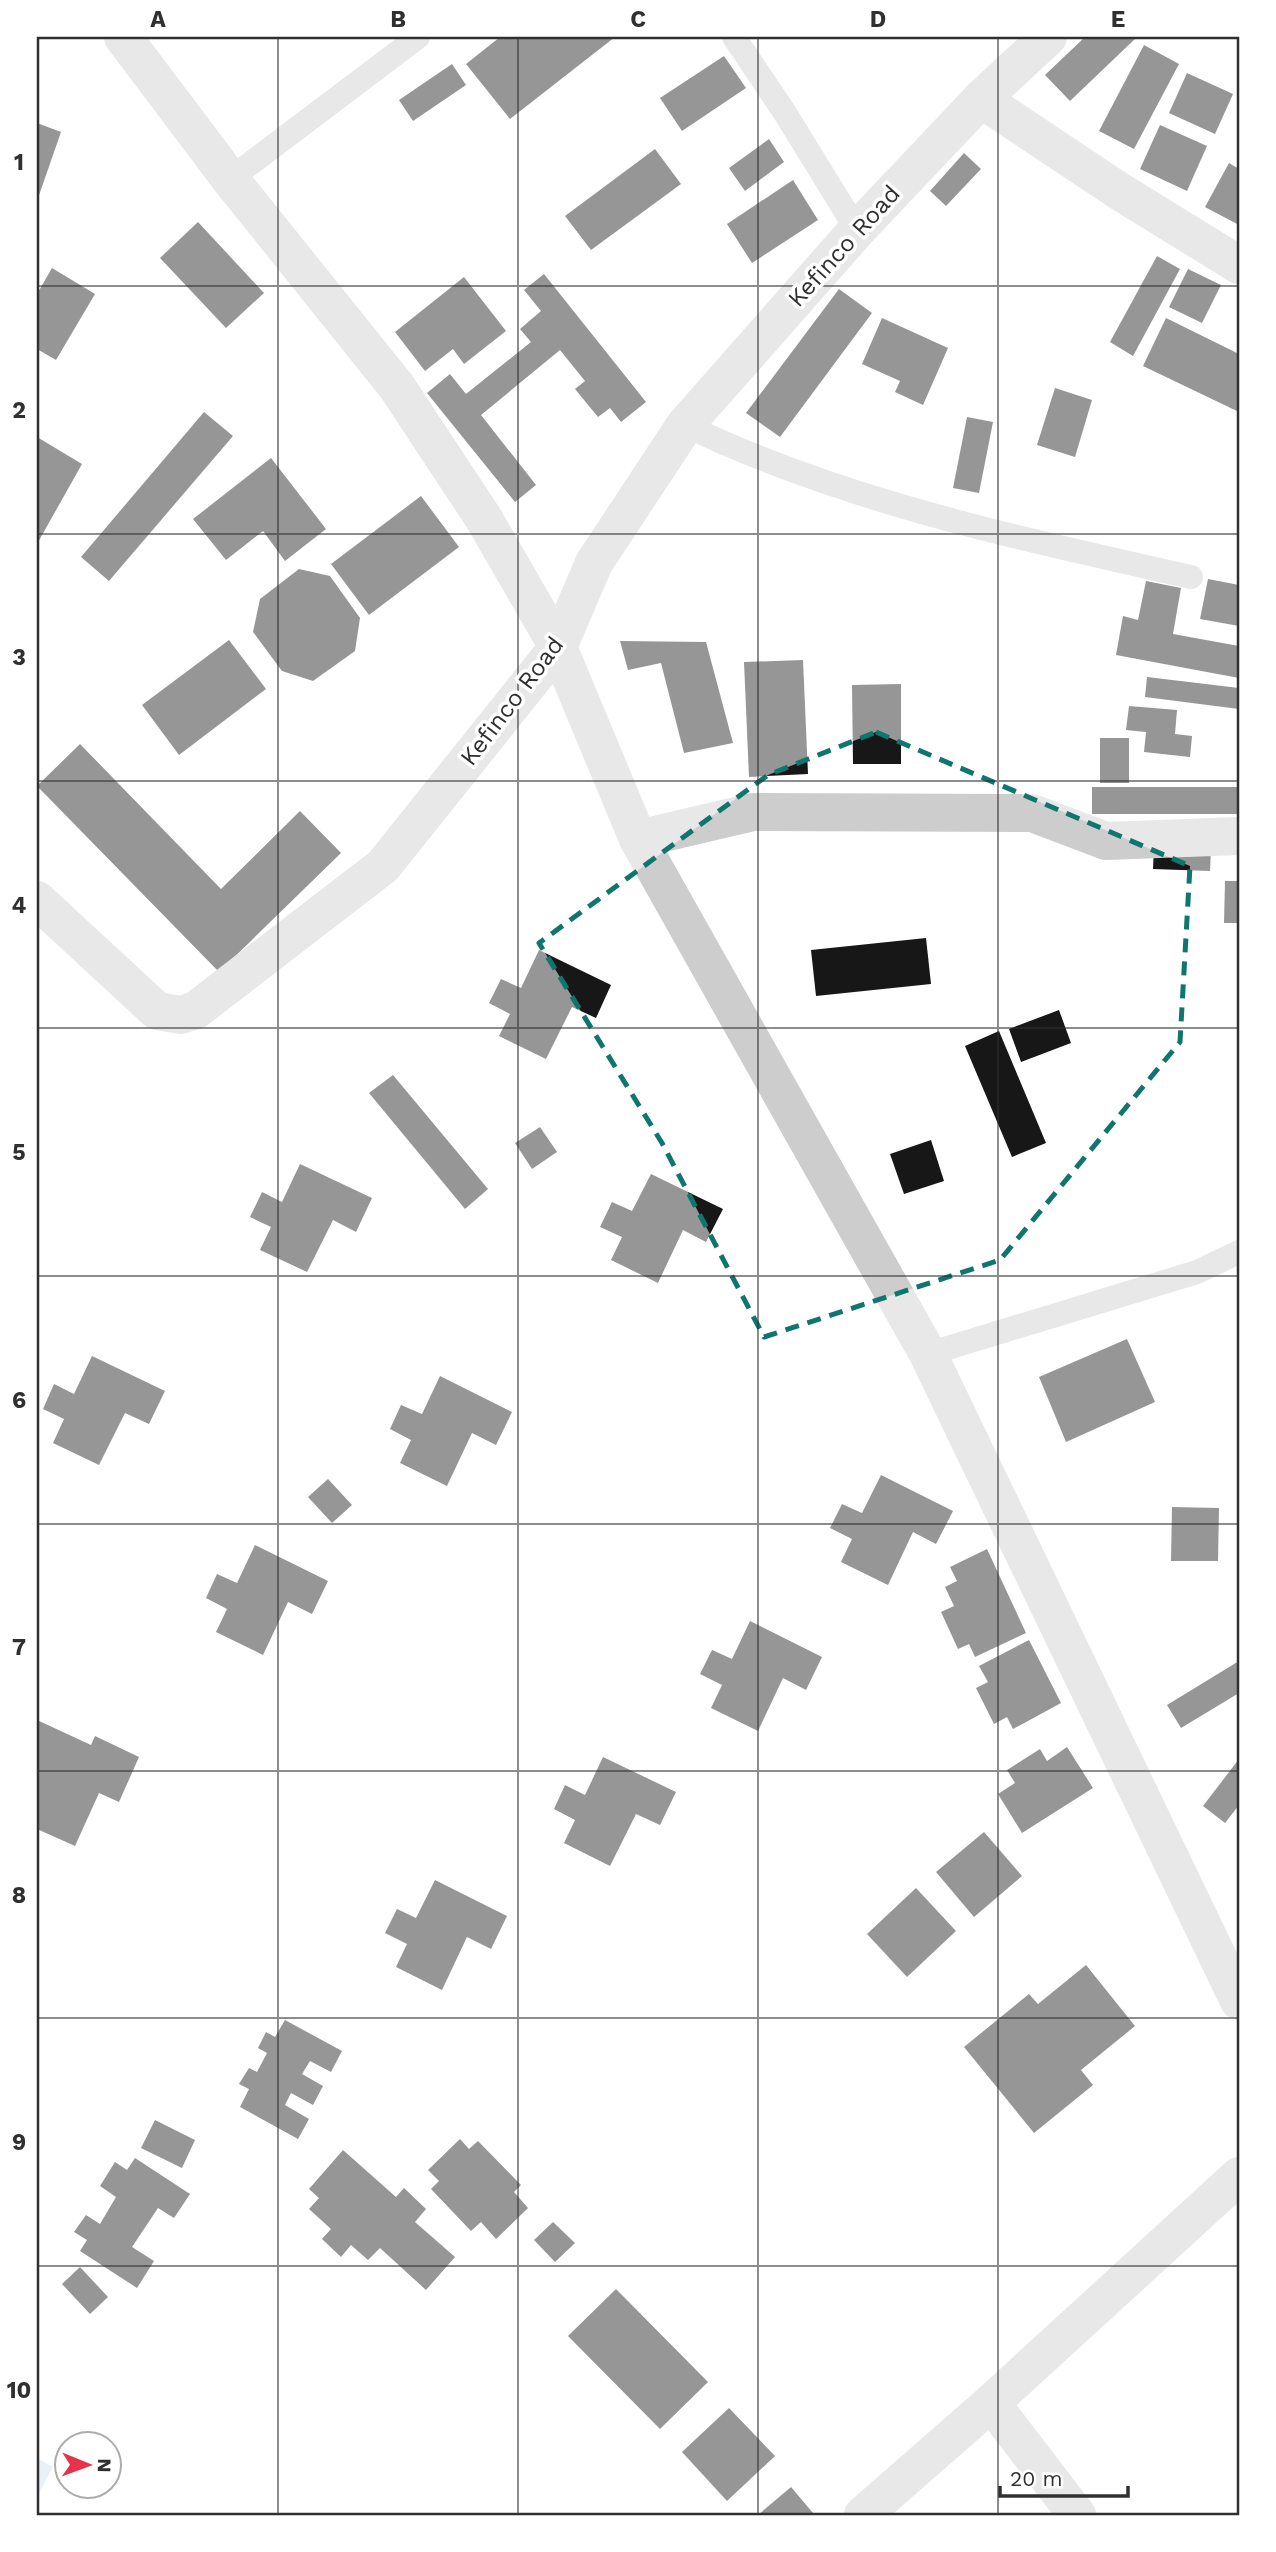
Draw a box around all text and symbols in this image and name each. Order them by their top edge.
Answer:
text: A [150,6,166,33]
text: B [390,6,406,33]
text: C [630,6,646,33]
text: D [870,6,886,33]
text: E [1111,6,1125,33]
text: 1 [14,149,24,176]
street label: Kefinco Road [782,180,906,312]
text: 2 [12,397,26,424]
street label: Kefinco Road [455,631,569,771]
text: 3 [12,644,26,671]
text: 4 [12,892,27,919]
text: 5 [12,1139,26,1166]
text: 6 [12,1387,26,1414]
text: 7 [12,1634,26,1661]
text: 8 [12,1882,26,1909]
text: 9 [12,2129,26,2156]
text: 10 [7,2377,31,2404]
north arrow [52,2430,122,2500]
scale bar [1000,2454,1127,2498]
text: N [93,2458,116,2473]
text: 20 m [1010,2466,1062,2491]

